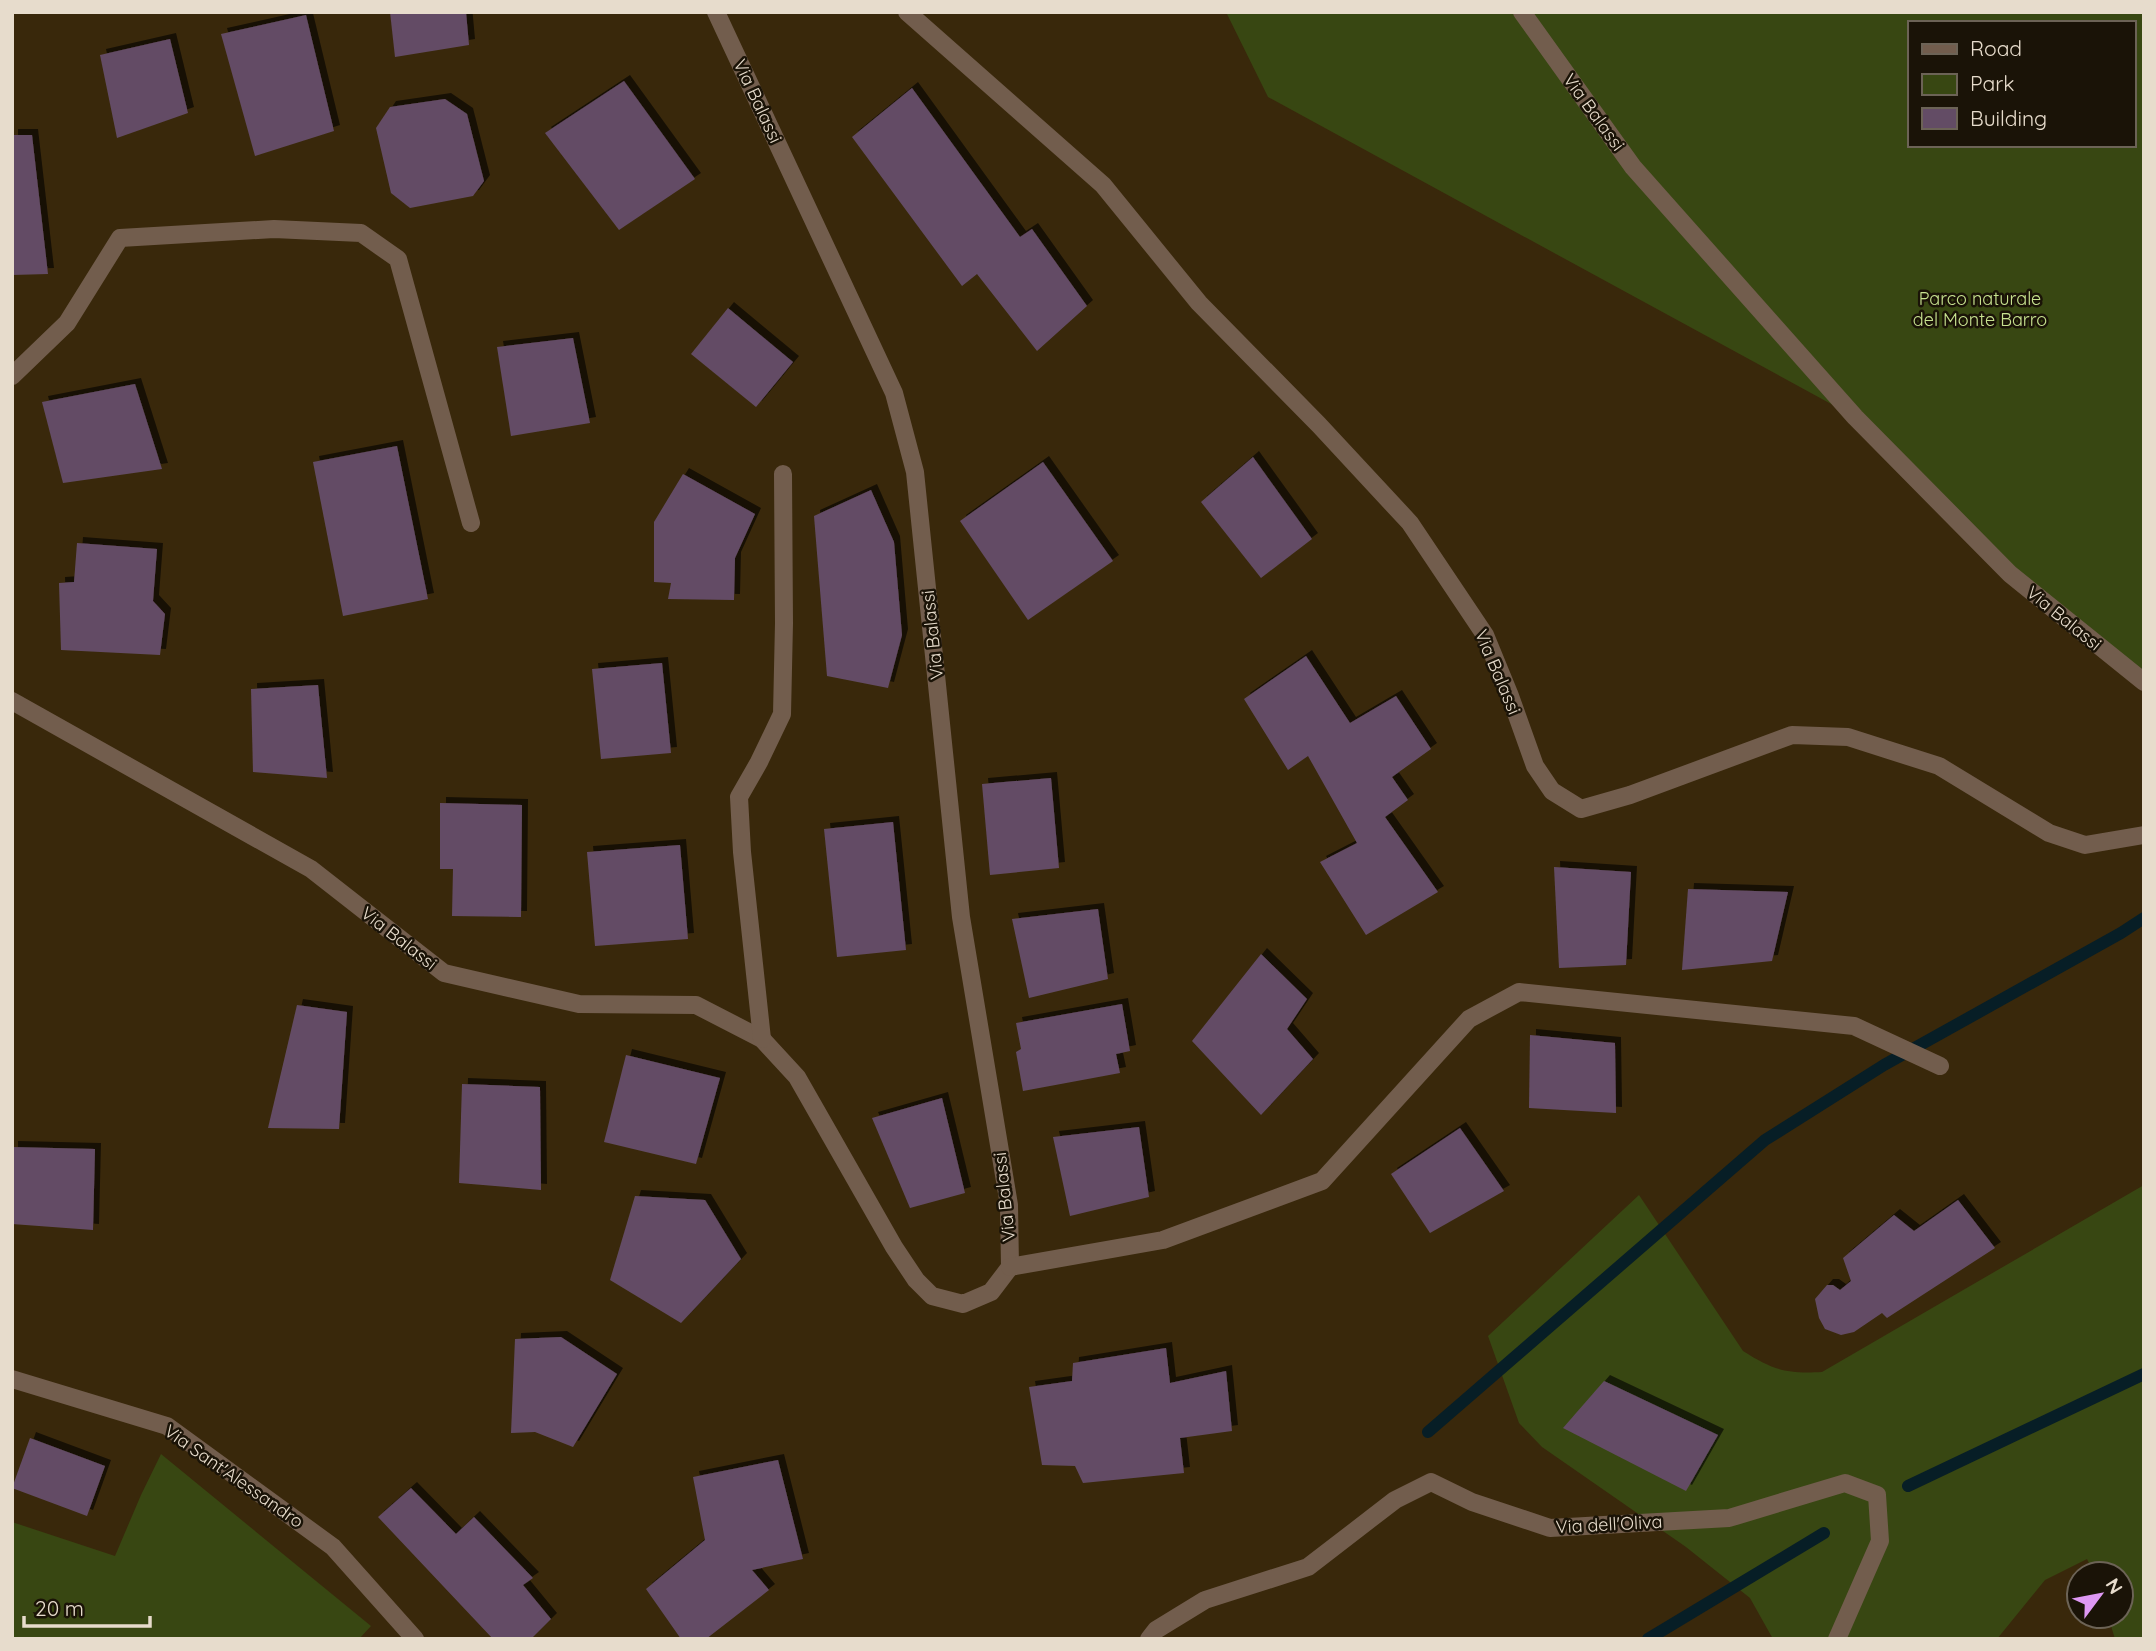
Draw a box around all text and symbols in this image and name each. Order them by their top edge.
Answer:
legend [1908,21,2135,147]
text: Road [1970,35,2022,61]
street label: Via Balassi [729,55,787,147]
street label: Via Balassi [1558,69,1630,155]
text: Park [1970,70,2014,96]
text: Building [1970,105,2047,131]
park label: Parco naturale del Monte Barro [1913,287,2047,331]
street label: Via Balassi [2022,581,2106,655]
street label: Via Balassi [916,589,948,681]
street label: Via Balassi [1470,626,1526,718]
street label: Via Balassi [356,901,442,975]
street label: Via Balassi [988,1151,1020,1243]
street label: Via Sant'Alessandro [160,1419,308,1533]
street label: Via dell'Oliva [1555,1510,1663,1538]
north arrow [2065,1560,2135,1630]
text: N [2101,1574,2128,1598]
scale bar [24,1584,150,1628]
text: 20 m [35,1595,84,1621]

